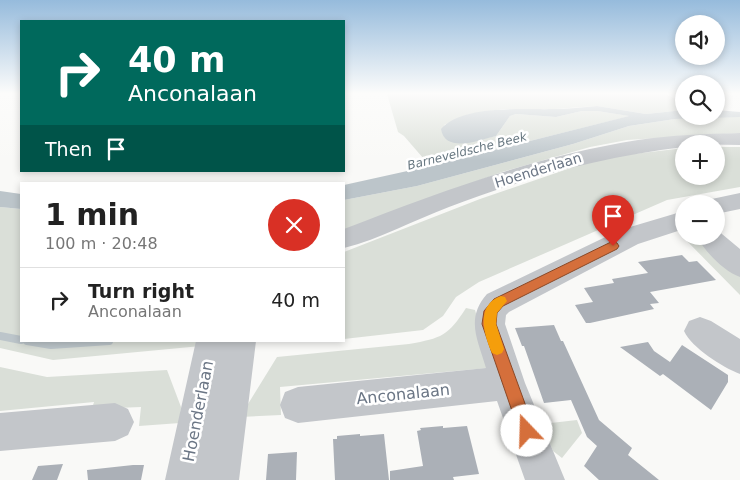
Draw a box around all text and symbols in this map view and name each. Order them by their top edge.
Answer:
map controls [675,15,725,245]
button: sound [675,15,725,65]
icon: right [45,40,110,105]
text: 40 m [128,40,225,80]
button: search [675,75,725,125]
text: Anconalaan [128,81,257,106]
water label: Barneveldsche Beek [406,129,529,173]
icon: arrive [102,135,130,163]
button: + [675,135,725,185]
text: Then [45,138,92,160]
street label: Hoenderlaan [493,149,583,191]
pin [592,195,634,246]
button: − [675,195,725,245]
text: 1 min [45,197,139,232]
button: close [268,199,320,251]
icon: arrive [599,202,627,230]
text: 100 m · 20:48 [45,234,158,253]
text: Turn right [88,280,194,302]
icon: right [45,286,73,314]
text: 40 m [271,289,320,311]
text: Anconalaan [88,302,182,321]
street label: Hoenderlaan [179,359,217,463]
street label: Anconalaan [355,380,451,408]
position arrow [500,404,552,456]

